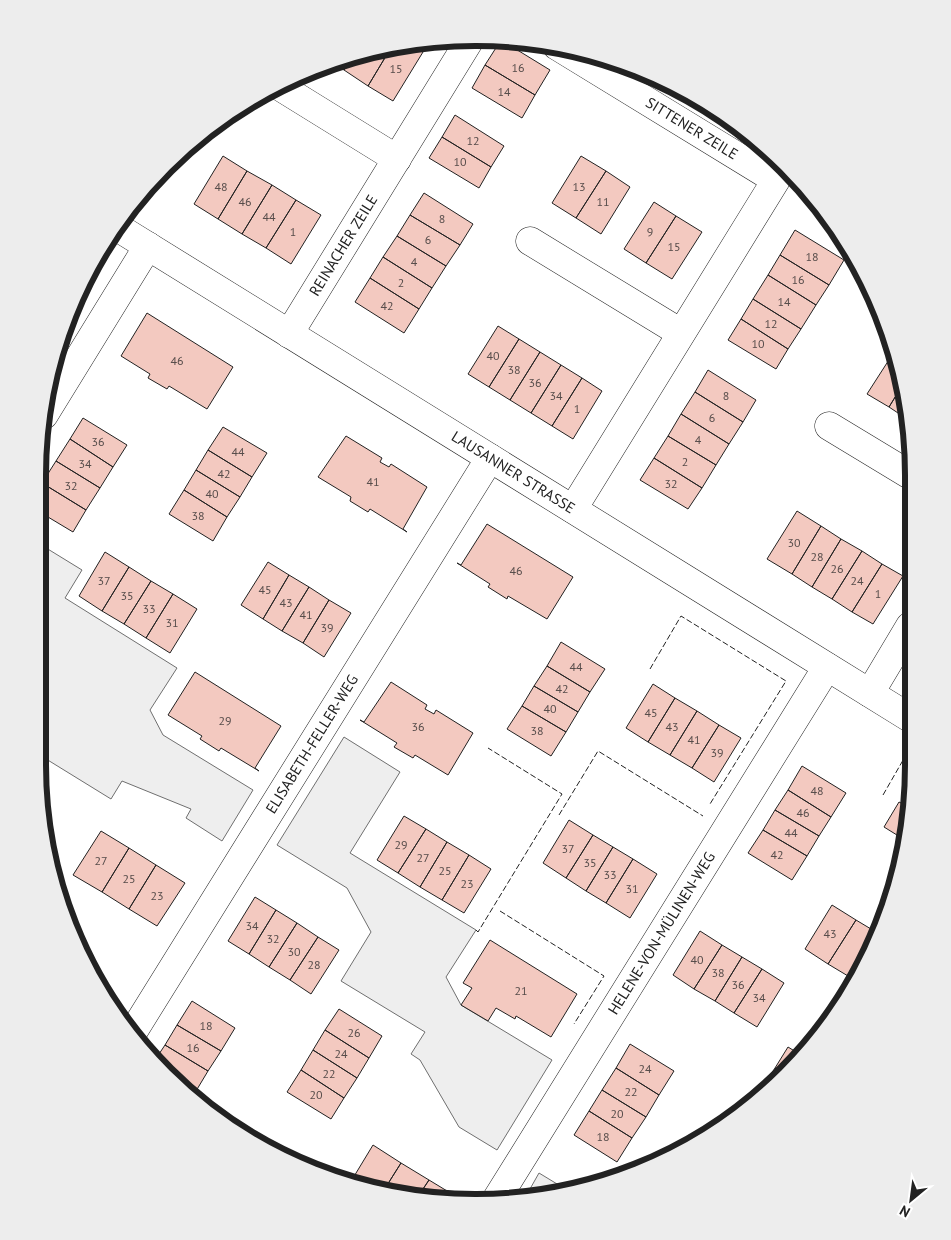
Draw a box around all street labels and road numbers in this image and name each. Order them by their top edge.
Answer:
street label: SITTENER ZEILE [642,93,742,163]
street label: REINACHER ZEILE [305,191,381,299]
street label: LAUSANNER STRASSE [448,426,579,517]
street label: ELISABETH-FELLER-WEG [261,671,362,817]
street label: HELENE-VON-MÜLINEN-WEG [604,848,719,1018]

